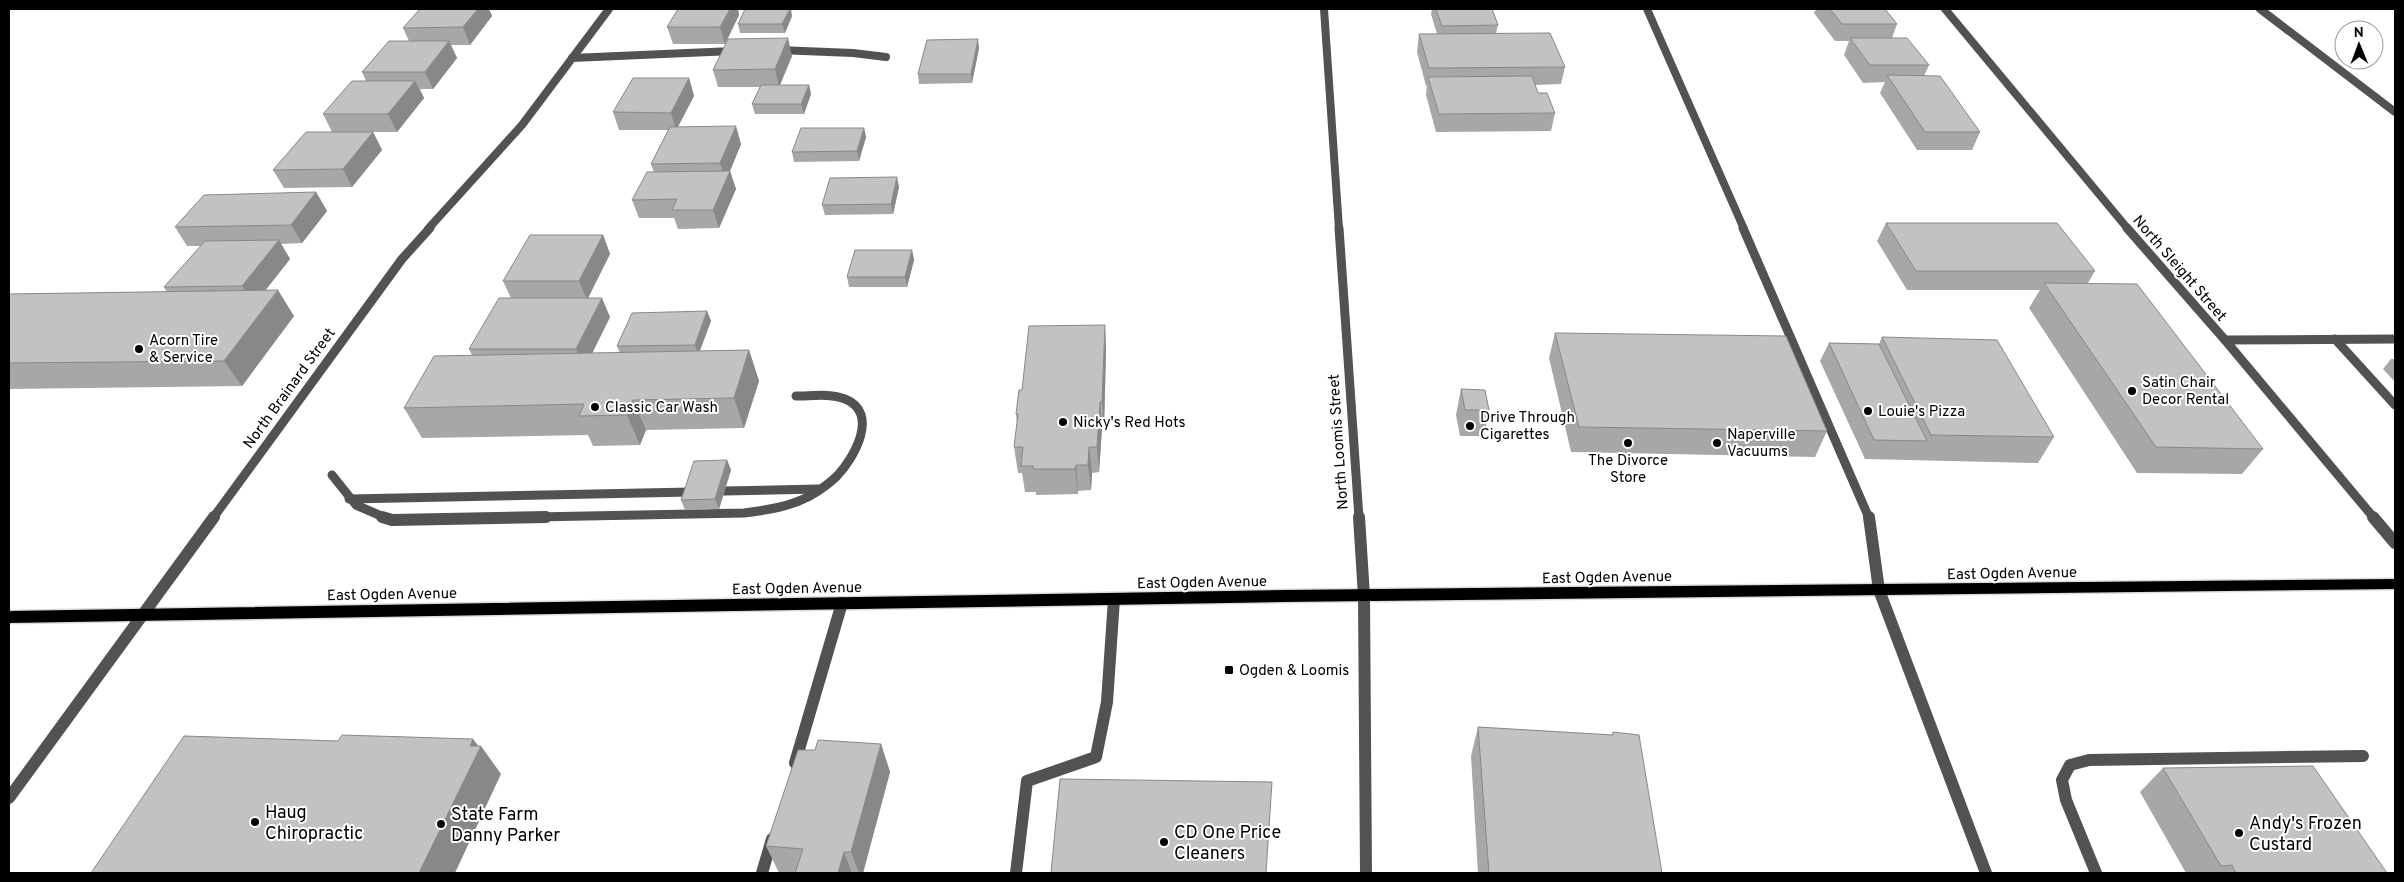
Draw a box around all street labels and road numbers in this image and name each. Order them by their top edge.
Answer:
street label: North Sleight Street [2128,212,2230,326]
street label: North Brainard Street [240,325,340,453]
street label: North Loomis Street [1325,373,1354,510]
street label: East Ogden Avenue [1947,564,2077,585]
street label: East Ogden Avenue [1542,568,1672,589]
street label: East Ogden Avenue [1137,573,1267,594]
street label: East Ogden Avenue [732,579,862,600]
street label: East Ogden Avenue [327,585,457,606]

